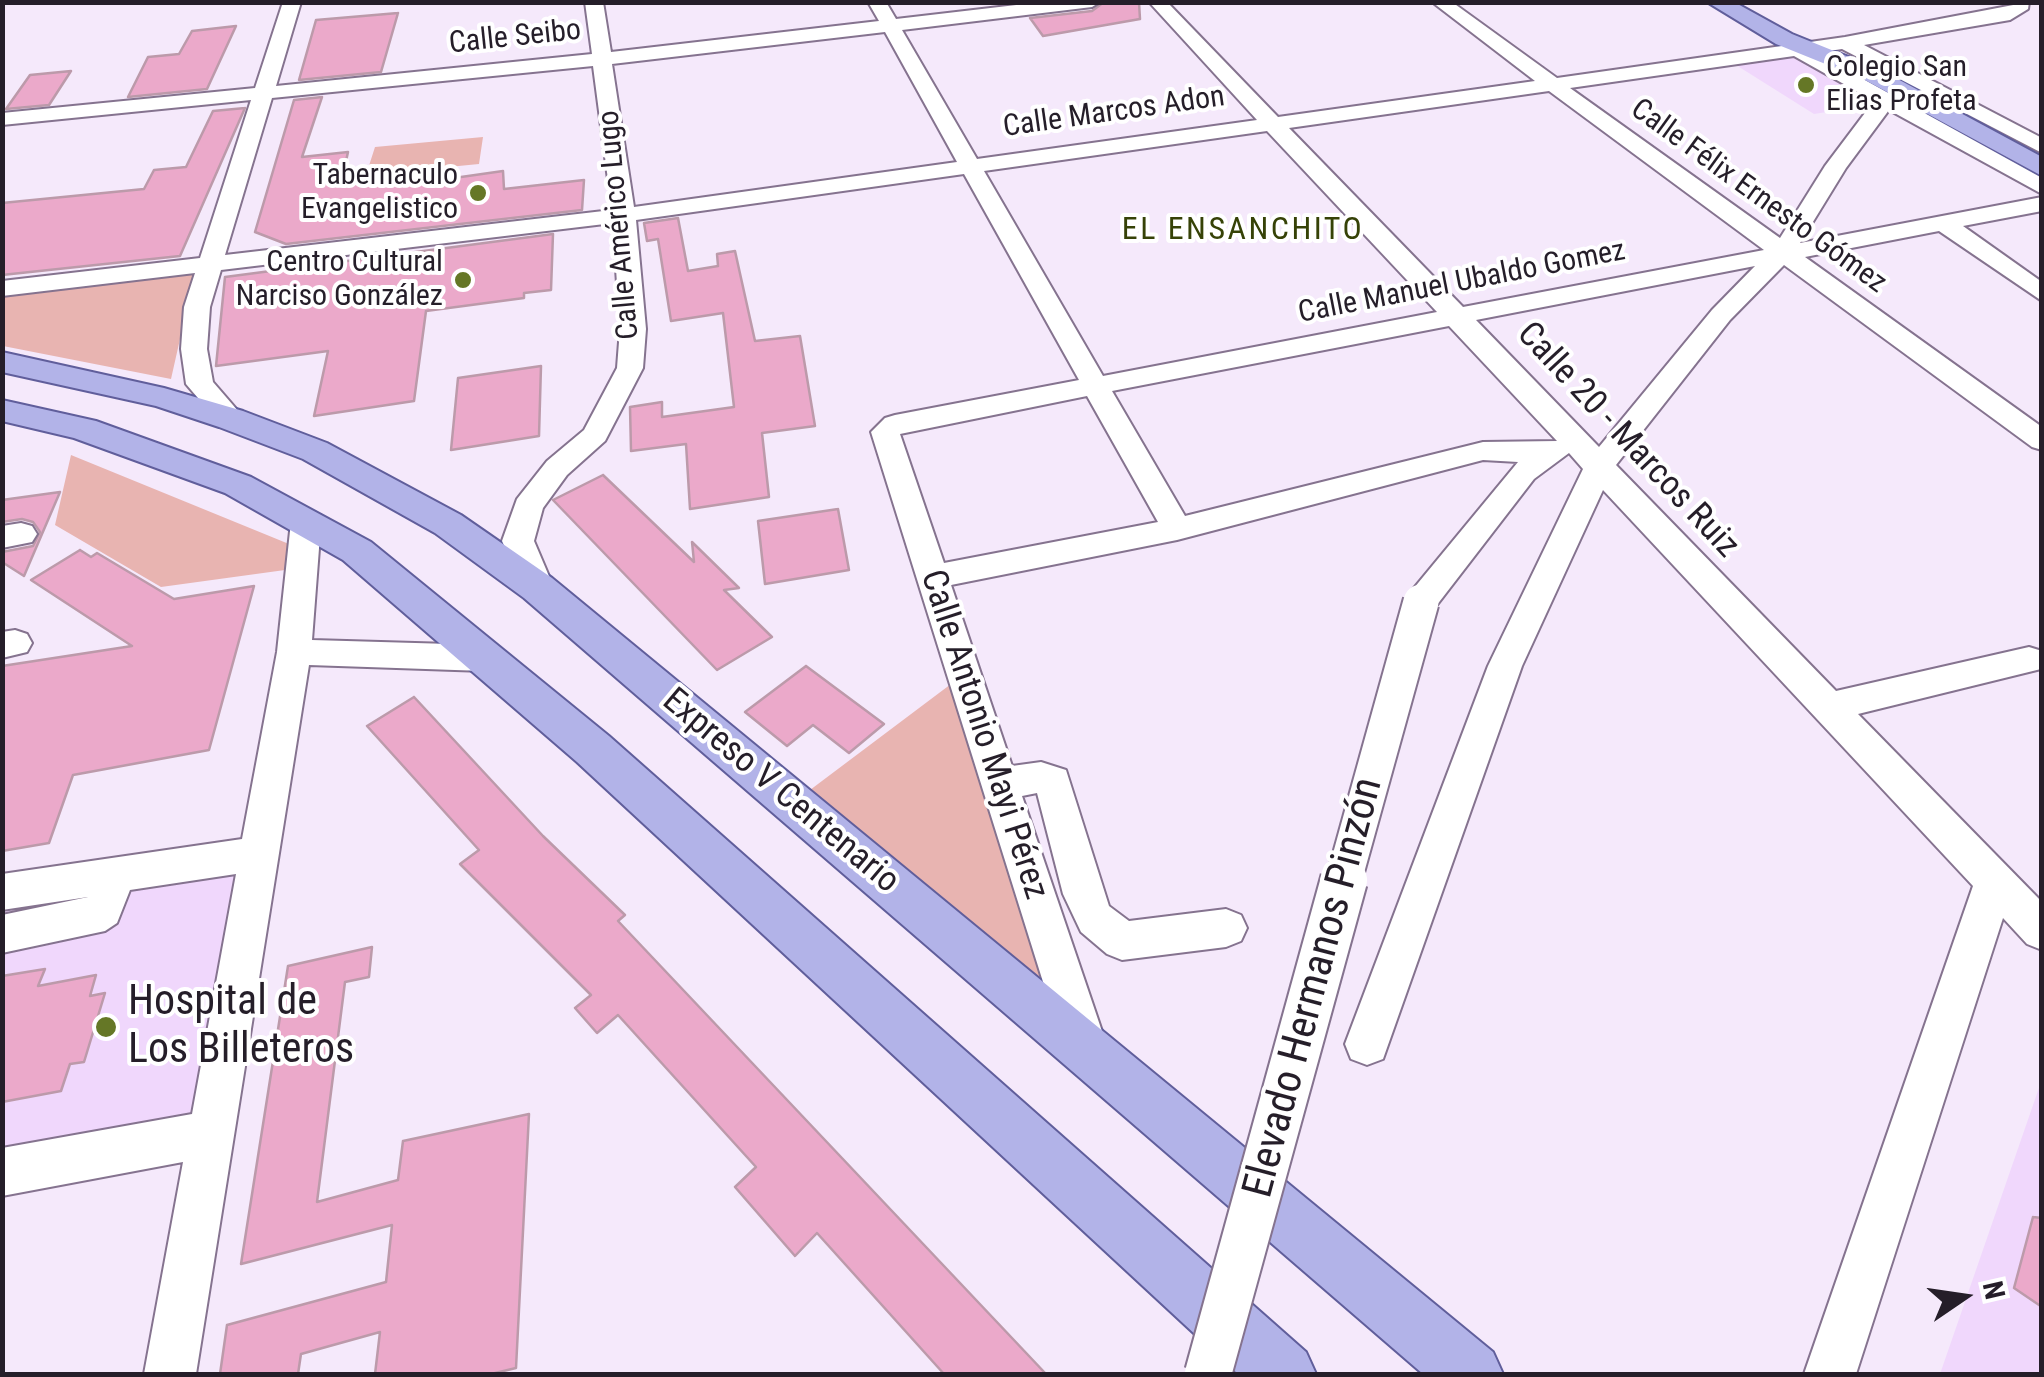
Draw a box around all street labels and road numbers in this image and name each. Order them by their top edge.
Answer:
street label: Calle Seibo [447,13,583,63]
street label: Calle Marcos Adon [1001,80,1227,146]
street label: Calle Félix Ernesto Gómez [1623,92,1893,302]
street label: Calle Américo Lugo [592,109,648,341]
street label: Calle Manuel Ubaldo Gomez [1295,234,1629,332]
street label: Calle 20 - Marcos Ruiz [1507,315,1747,567]
street label: Calle Antonio Mayi Pérez [910,565,1056,905]
street label: Expreso V Centenario [653,681,907,903]
street label: Elevado Hermanos Pinzón [1235,773,1395,1203]

